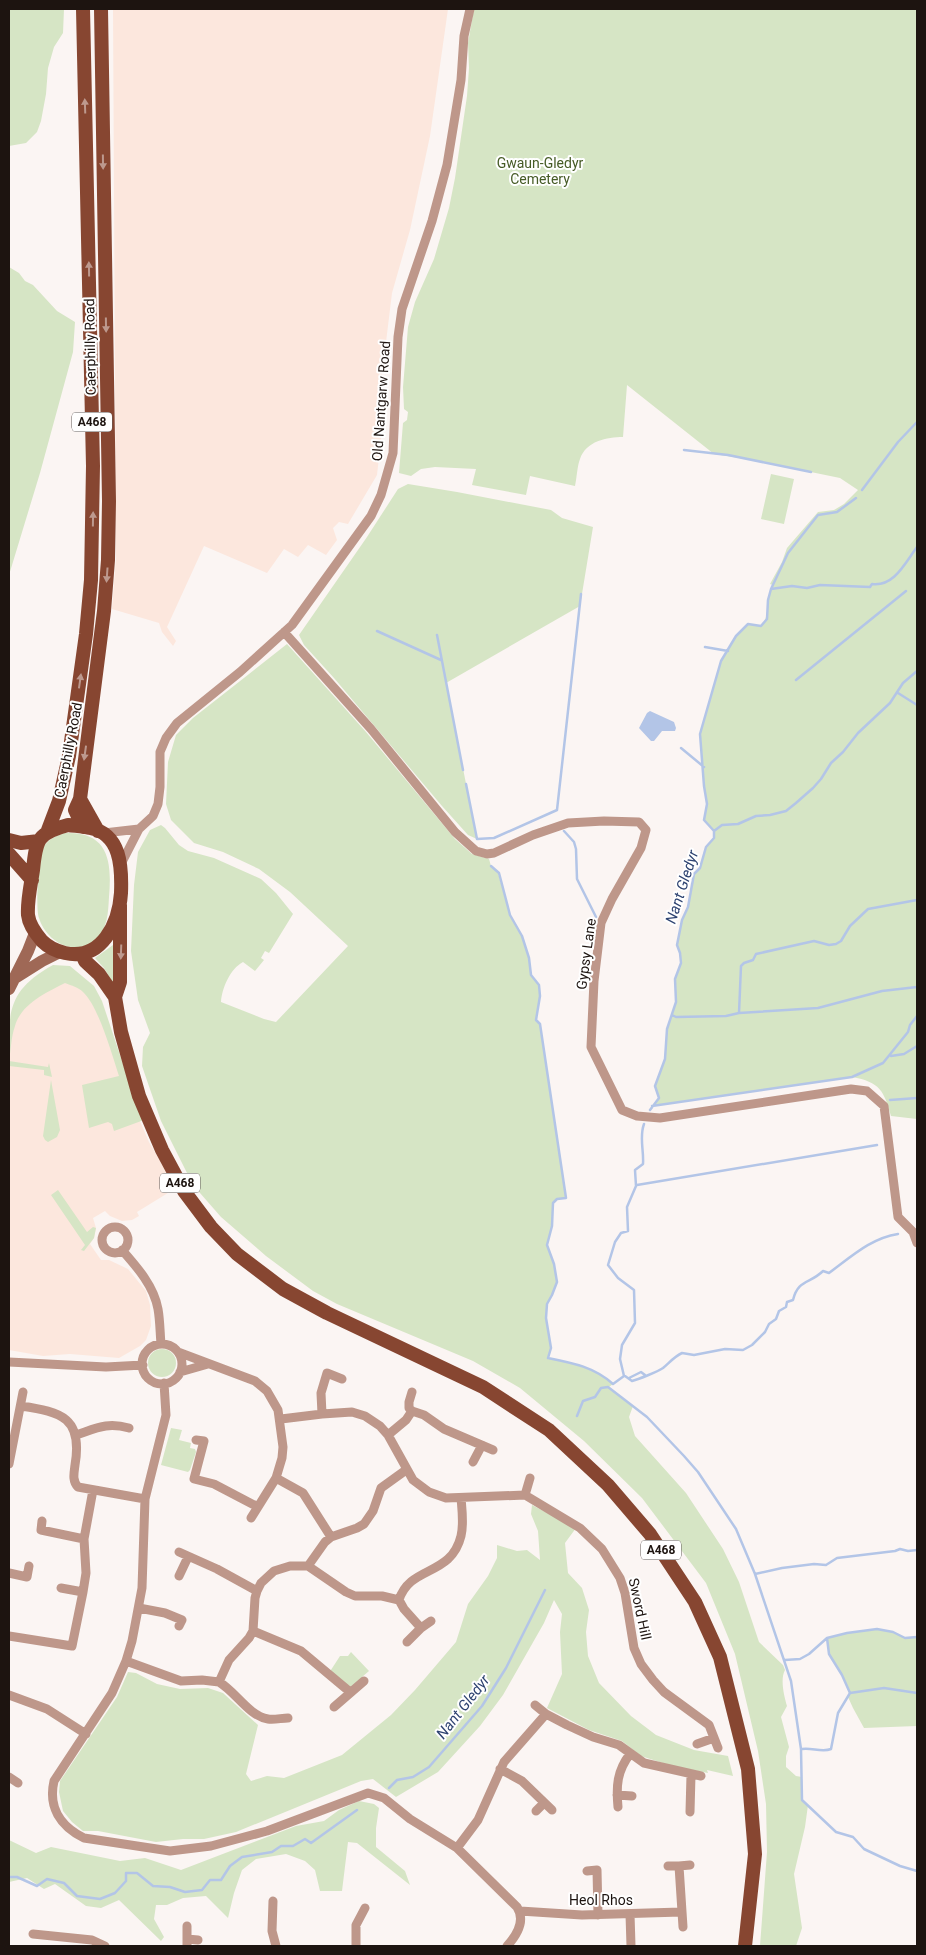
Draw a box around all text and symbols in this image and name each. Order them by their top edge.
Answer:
one-way arrow [81,98,89,114]
one-way arrow [99,155,107,171]
park label: Gwaun-Gledyr Cemetery [497,155,584,187]
one-way arrow [84,261,92,277]
street label: Caerphilly Road [81,298,99,396]
one-way arrow [102,317,110,333]
street label: Old Nantgarw Road [369,340,393,462]
road number: A468 [72,412,112,432]
one-way arrow [89,510,97,526]
one-way arrow [103,567,111,583]
one-way arrow [76,672,84,688]
street label: Caerphilly Road [51,701,85,799]
one-way arrow [81,746,89,762]
water label: Nant Gledyr [662,847,703,926]
street label: Gypsy Lane [573,917,599,991]
one-way arrow [116,944,124,960]
road number: A468 [160,1174,200,1192]
road number: A468 [641,1540,681,1560]
street label: Sword Hill [626,1577,654,1641]
water label: Nant Gledyr [433,1671,494,1742]
street label: Heol Rhos [569,1892,633,1908]

